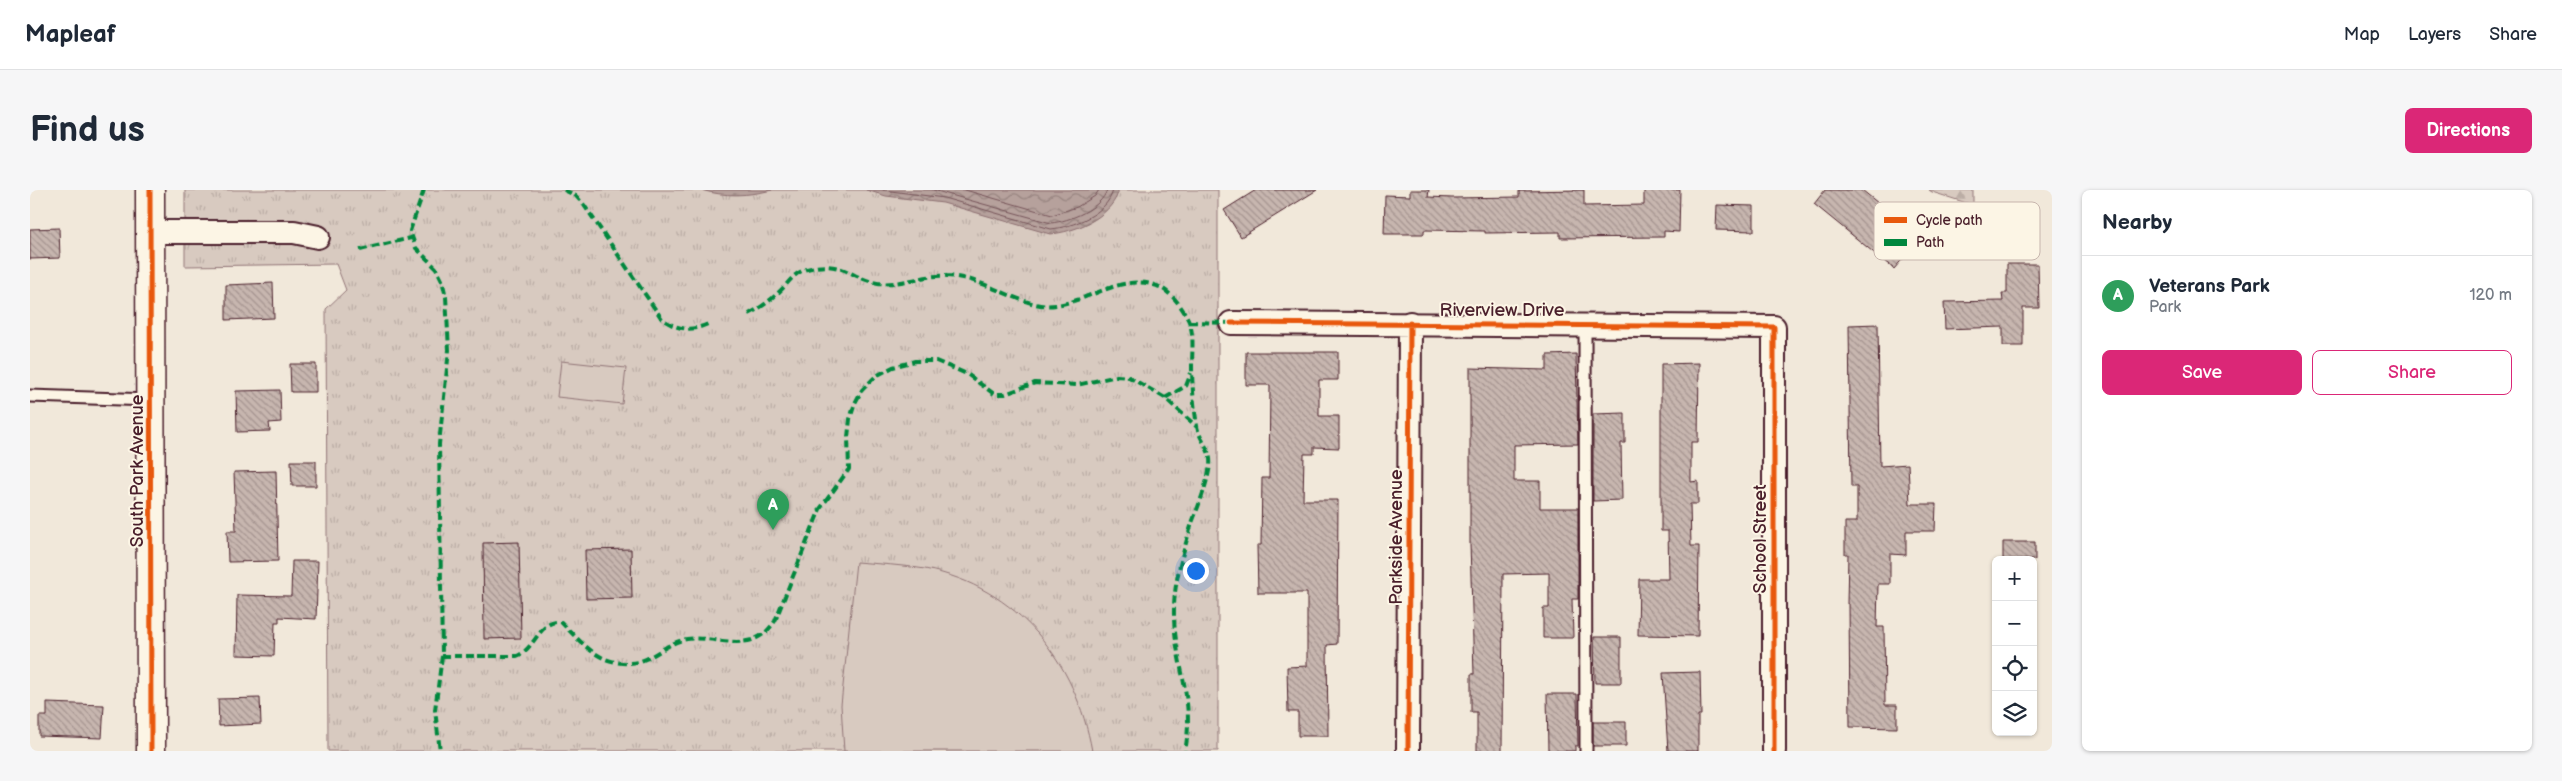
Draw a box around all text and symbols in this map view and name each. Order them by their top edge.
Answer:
text: Mapleaf [25,20,116,49]
text: Map [2344,24,2380,45]
text: Layers [2408,24,2461,45]
text: Share [2489,24,2537,45]
button: Directions [2405,108,2532,153]
text: Find us [30,109,145,152]
legend [1874,202,2040,260]
text: Nearby [2102,210,2172,235]
text: Cycle path [1916,212,1983,229]
text: Path [1916,234,1944,251]
text: Veterans Park [2149,275,2270,298]
text: A [2113,286,2123,305]
text: 120 m [2469,286,2512,305]
text: Park [2149,298,2181,317]
street label: Riverview Drive [1440,300,1565,321]
button: Save [2102,350,2302,395]
button: Share [2312,350,2512,395]
street label: South Park Avenue [127,394,148,547]
street label: Parkside Avenue [1386,469,1407,605]
street label: School Street [1750,484,1771,593]
pin: A [757,489,789,530]
map controls [1992,556,2037,736]
button: + [1992,556,2037,601]
your location [1183,558,1209,584]
button: − [1992,601,2037,646]
button: locate [1992,646,2037,691]
button: layers [1992,691,2037,736]

